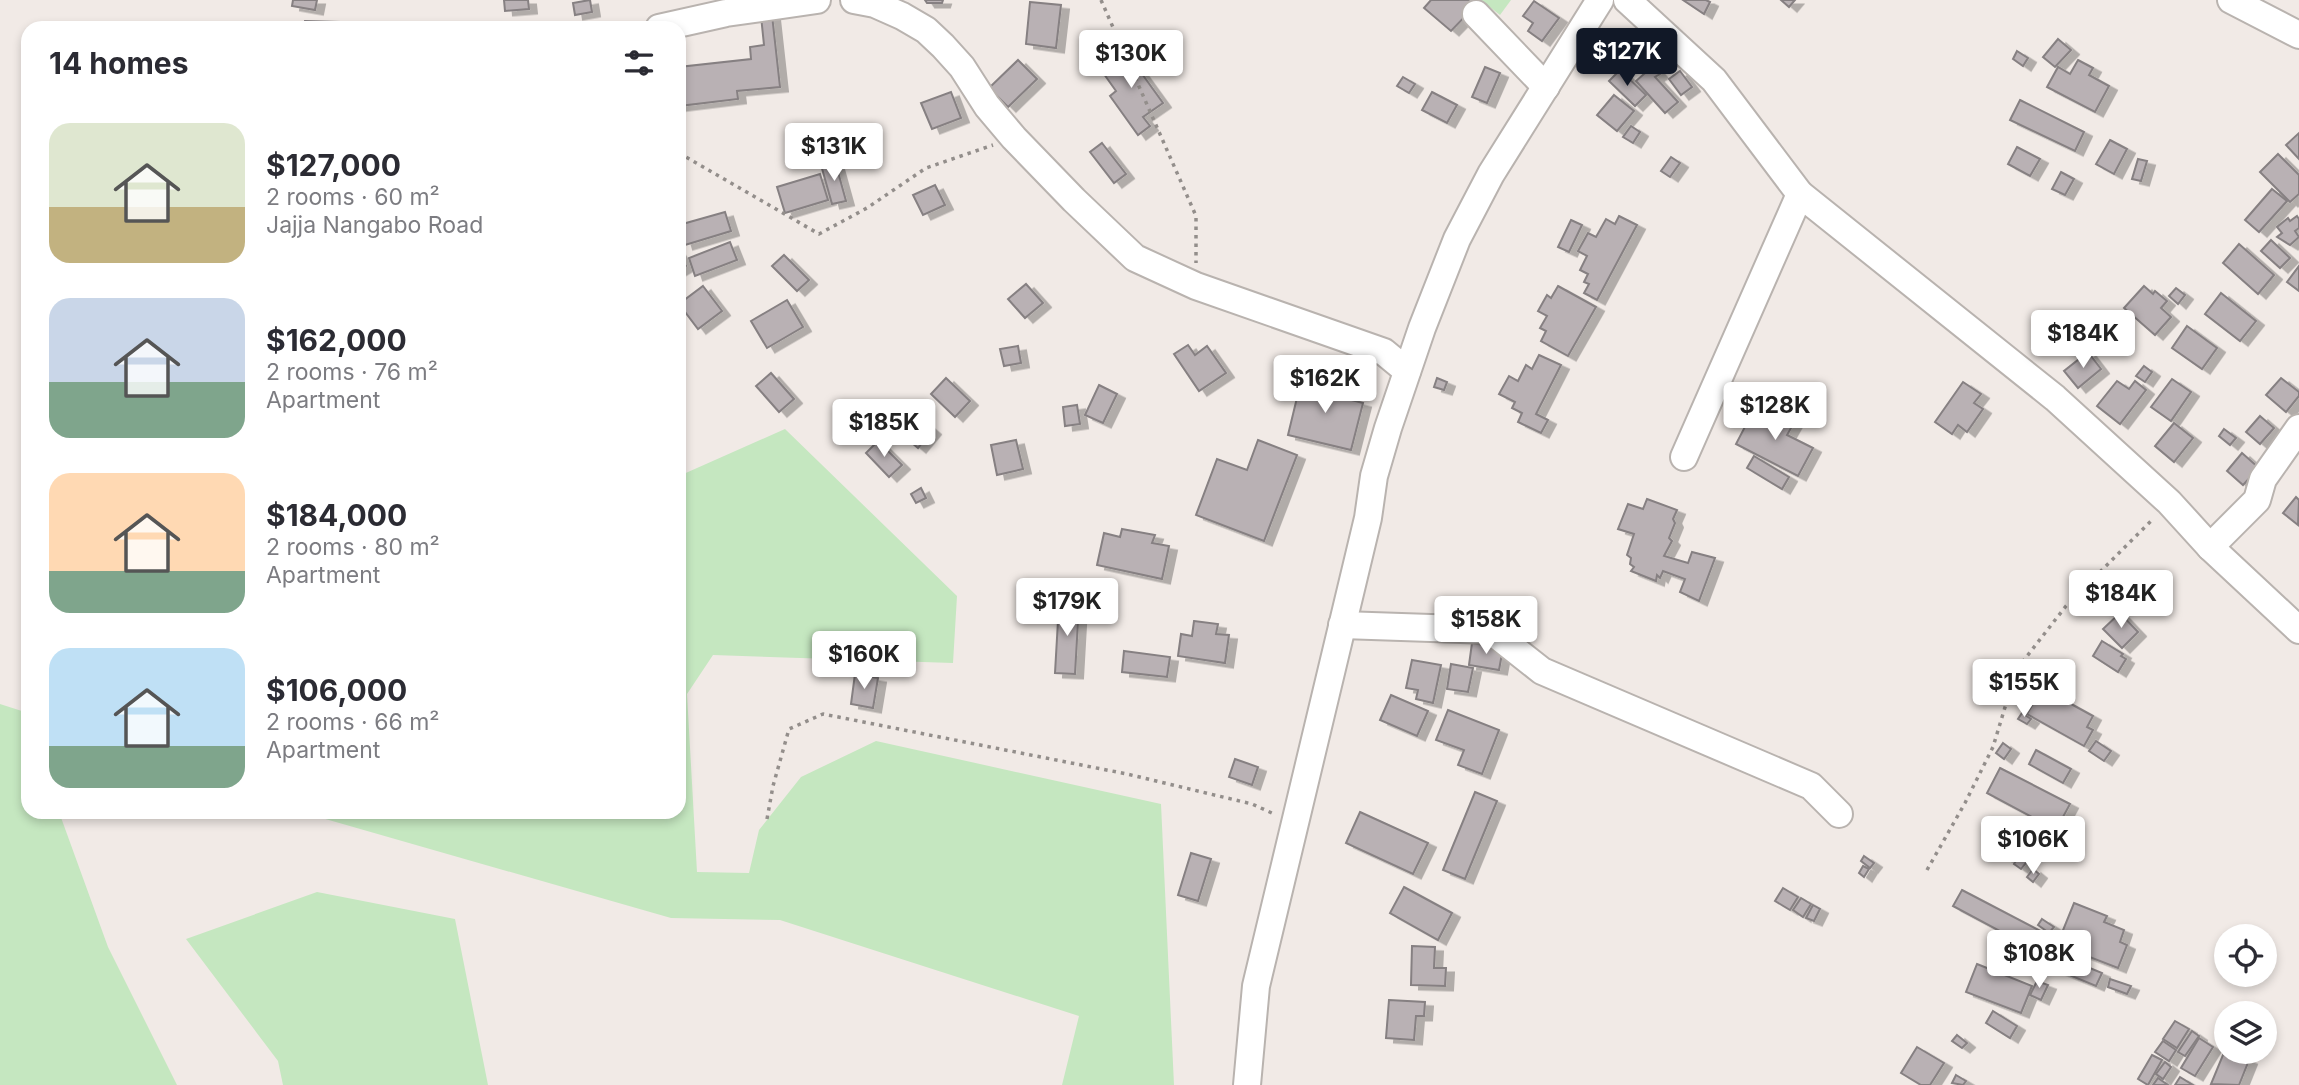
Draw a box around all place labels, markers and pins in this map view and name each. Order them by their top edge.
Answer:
pin: $127K [1578,28,1676,88]
pin: $130K [1082,31,1180,90]
pin: $131K [785,124,883,183]
pin: $184K [2034,310,2132,370]
pin: $162K [1276,356,1374,415]
pin: $128K [1726,382,1824,442]
pin: $185K [835,400,933,459]
pin: $184K [2072,570,2170,630]
pin: $179K [1018,578,1116,638]
pin: $158K [1437,596,1535,656]
pin: $160K [815,632,913,691]
pin: $155K [1975,660,2073,719]
pin: $106K [1984,816,2082,876]
pin: $108K [1990,930,2088,990]

